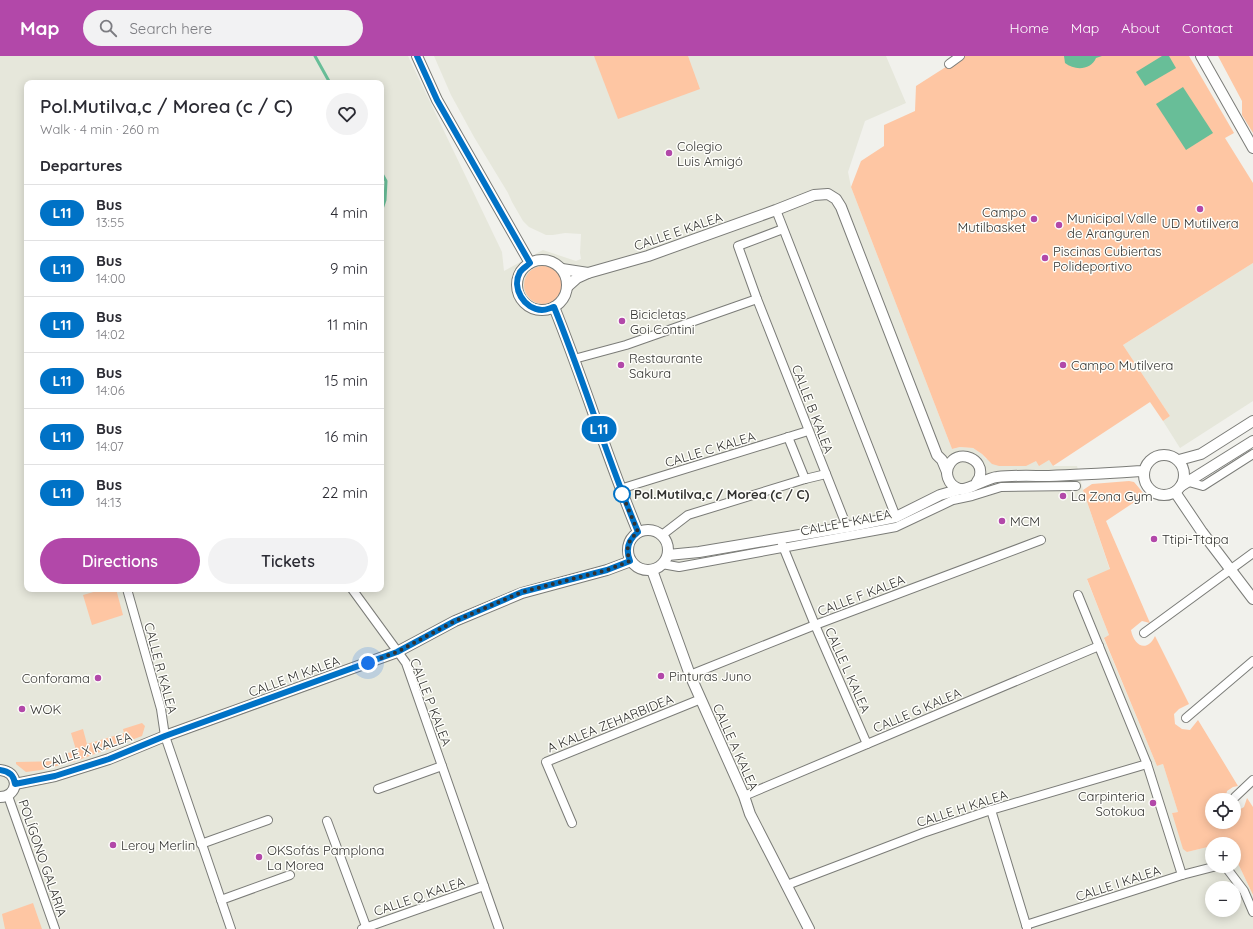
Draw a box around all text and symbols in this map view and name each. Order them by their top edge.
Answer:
search box [83,10,363,46]
text: Map [20,16,59,40]
icon: search [97,17,119,39]
text: Search here [129,19,212,38]
text: Home [1010,19,1049,37]
text: Map [1071,19,1099,37]
text: About [1121,19,1160,37]
text: Contact [1182,19,1233,37]
button: heart [326,93,368,135]
text: Pol.Mutilva,c / Morea (c / C) [40,94,293,118]
text: Walk · 4 min · 260 m [40,121,159,137]
place label: Colegio Luis Amigó [677,138,743,169]
marker: Colegio Luis Amigó [664,148,674,158]
text: Departures [40,156,122,175]
text: Bus [96,195,122,214]
text: 4 min [330,203,368,222]
text: L11 [53,204,71,222]
place label: Campo Mutilbasket [957,204,1026,235]
marker: UD Mutilvera [1195,204,1205,214]
street label: CALLE E KALEA [632,208,725,254]
place label: Municipal Valle de Aranguren [1067,210,1157,241]
text: 13:55 [96,214,124,230]
marker: Campo Mutilbasket [1029,214,1039,224]
place label: UD Mutilvera [1161,215,1239,231]
marker: Municipal Valle de Aranguren [1054,220,1064,230]
place label: Piscinas Cubiertas Polideportivo [1053,243,1161,274]
text: Bus [96,251,122,270]
marker: Piscinas Cubiertas Polideportivo [1040,253,1050,263]
text: 9 min [330,259,368,278]
text: L11 [53,260,71,278]
text: 14:00 [96,270,125,286]
place label: Bicicletas Goi Contini [630,306,695,337]
text: Bus [96,307,122,326]
text: 11 min [327,315,368,334]
text: L11 [53,316,71,334]
marker: Bicicletas Goi Contini [617,316,627,326]
text: 14:02 [96,326,125,342]
place label: Restaurante Sakura [629,350,703,381]
place label: Campo Mutilvera [1071,357,1173,373]
marker: Restaurante Sakura [616,360,626,370]
marker: Campo Mutilvera [1058,360,1068,370]
street label: CALLE B KALEA [789,362,837,456]
text: Bus [96,363,122,382]
text: 15 min [325,371,368,390]
text: L11 [53,372,71,390]
text: 14:06 [96,382,125,398]
line badge: L11 [576,416,622,442]
text: Bus [96,419,122,438]
text: L11 [590,420,608,438]
text: 16 min [325,427,368,446]
street label: CALLE C KALEA [663,427,758,470]
text: L11 [53,428,71,446]
text: 14:07 [96,438,124,454]
text: Bus [96,475,122,494]
text: 22 min [322,483,368,502]
text: L11 [53,484,71,502]
marker: Pol.Mutilva,c / Morea (c / C) [613,485,631,503]
place label: Pol.Mutilva,c / Morea (c / C) [634,486,810,502]
place label: La Zona Gym [1071,488,1153,504]
marker: La Zona Gym [1058,491,1068,501]
text: 14:13 [96,494,122,510]
street label: CALLE E KALEA [799,505,894,539]
place label: MCM [1010,513,1040,529]
marker: MCM [997,516,1007,526]
place label: Ttipi-Ttapa [1162,531,1229,547]
marker: Ttipi-Ttapa [1149,534,1159,544]
button: Directions [40,538,200,584]
button: Tickets [208,538,368,584]
street label: CALLE F KALEA [815,571,908,619]
street label: CALLE R KALEA [141,621,181,716]
street label: CALLE L KALEA [822,625,874,716]
street label: CALLE M KALEA [246,652,342,700]
your location [358,653,378,673]
street label: CALLE P KALEA [407,656,455,749]
place label: Pinturas Juno [669,668,752,684]
place label: Conforama [22,670,90,686]
marker: Pinturas Juno [656,671,666,681]
marker: Conforama [93,673,103,683]
street label: CALLE G KALEA [871,684,964,736]
street label: A KALEA ZEHARBIDEA [545,690,676,756]
place label: WOK [30,701,61,717]
street label: CALLE A KALEA [710,701,763,794]
marker: WOK [17,704,27,714]
street label: CALLE X KALEA [40,728,134,772]
street label: CALLE H KALEA [915,786,1010,830]
place label: Carpinteria Sotokua [1078,788,1145,819]
map controls [1205,793,1241,917]
button: locate [1205,793,1241,829]
street label: POLÍGONO GALARIA [15,797,71,919]
marker: Carpinteria Sotokua [1148,798,1158,808]
place label: Leroy Merlin [121,837,195,853]
button: + [1205,837,1241,873]
marker: Leroy Merlin [108,840,118,850]
place label: OKSofás Pamplona La Morea [267,842,384,873]
marker: OKSofás Pamplona La Morea [254,852,264,862]
street label: CALLE I KALEA [1074,862,1163,904]
street label: CALLE Q KALEA [371,873,467,919]
button: − [1205,881,1241,917]

